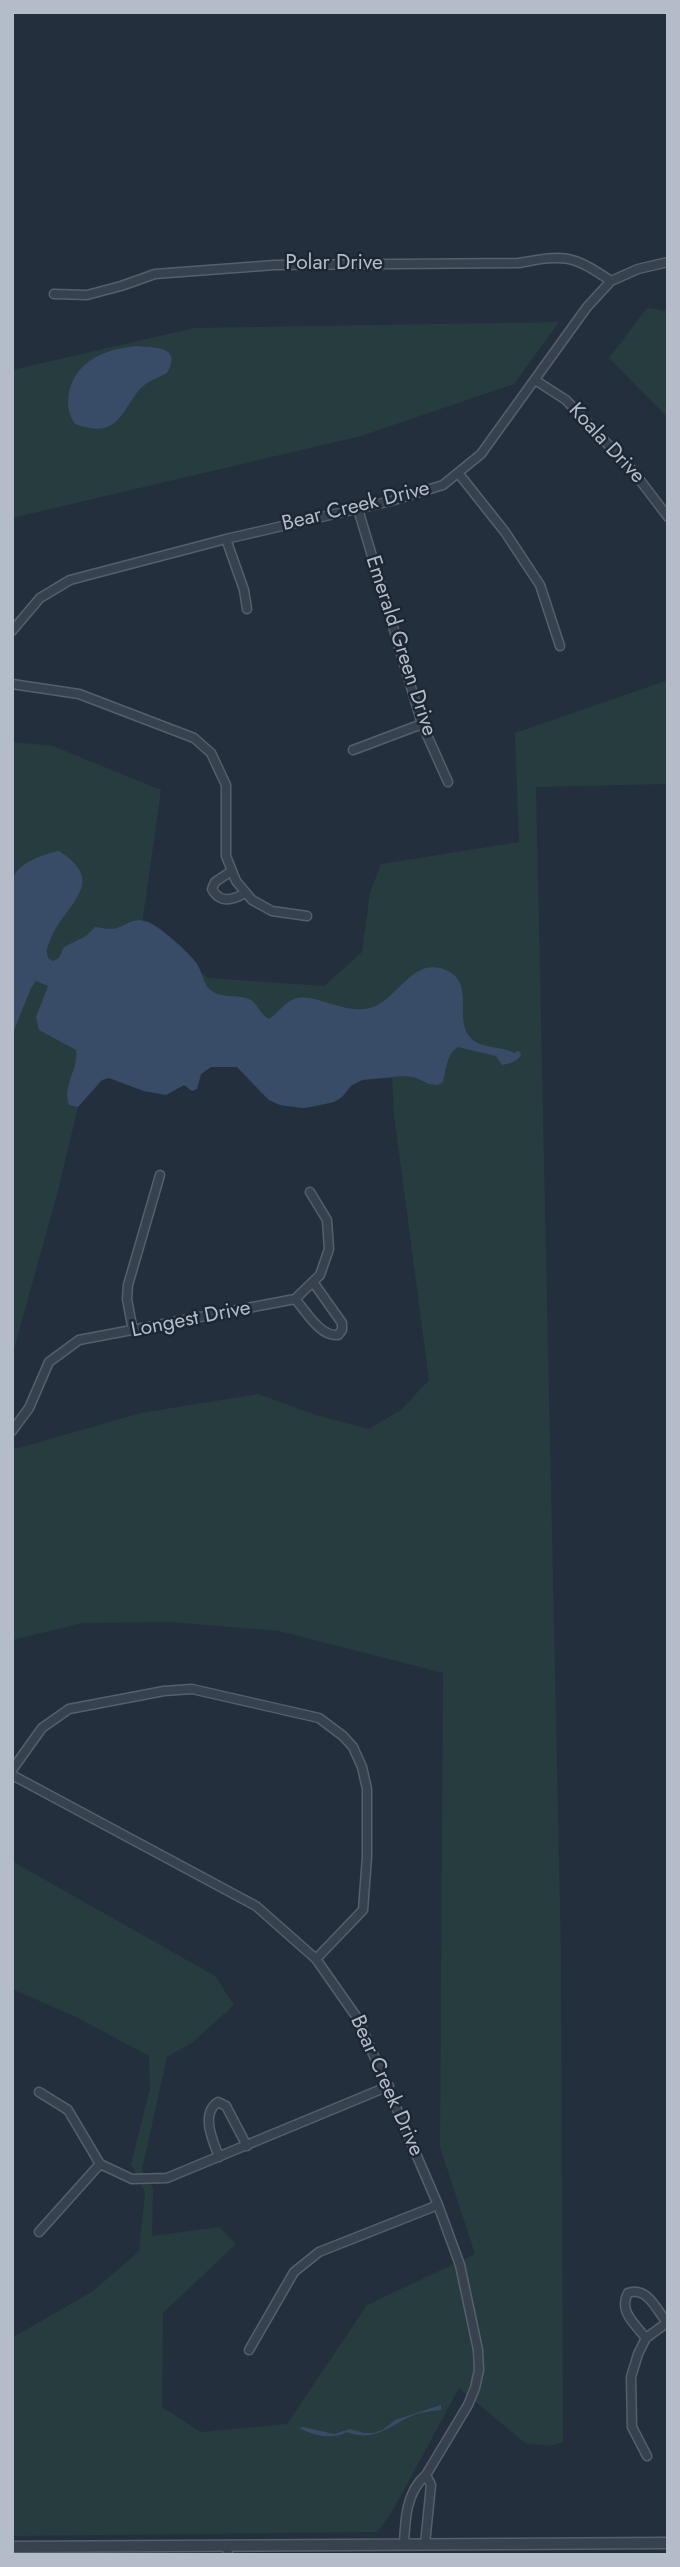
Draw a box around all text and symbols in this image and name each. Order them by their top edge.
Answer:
street label: Polar Drive [285,251,383,277]
street label: Koala Drive [562,399,650,489]
street label: Bear Creek Drive [280,476,432,538]
street label: Emerald Green Drive [359,553,441,739]
street label: Longest Drive [129,1296,253,1344]
street label: Bear Creek Drive [344,2012,428,2160]

